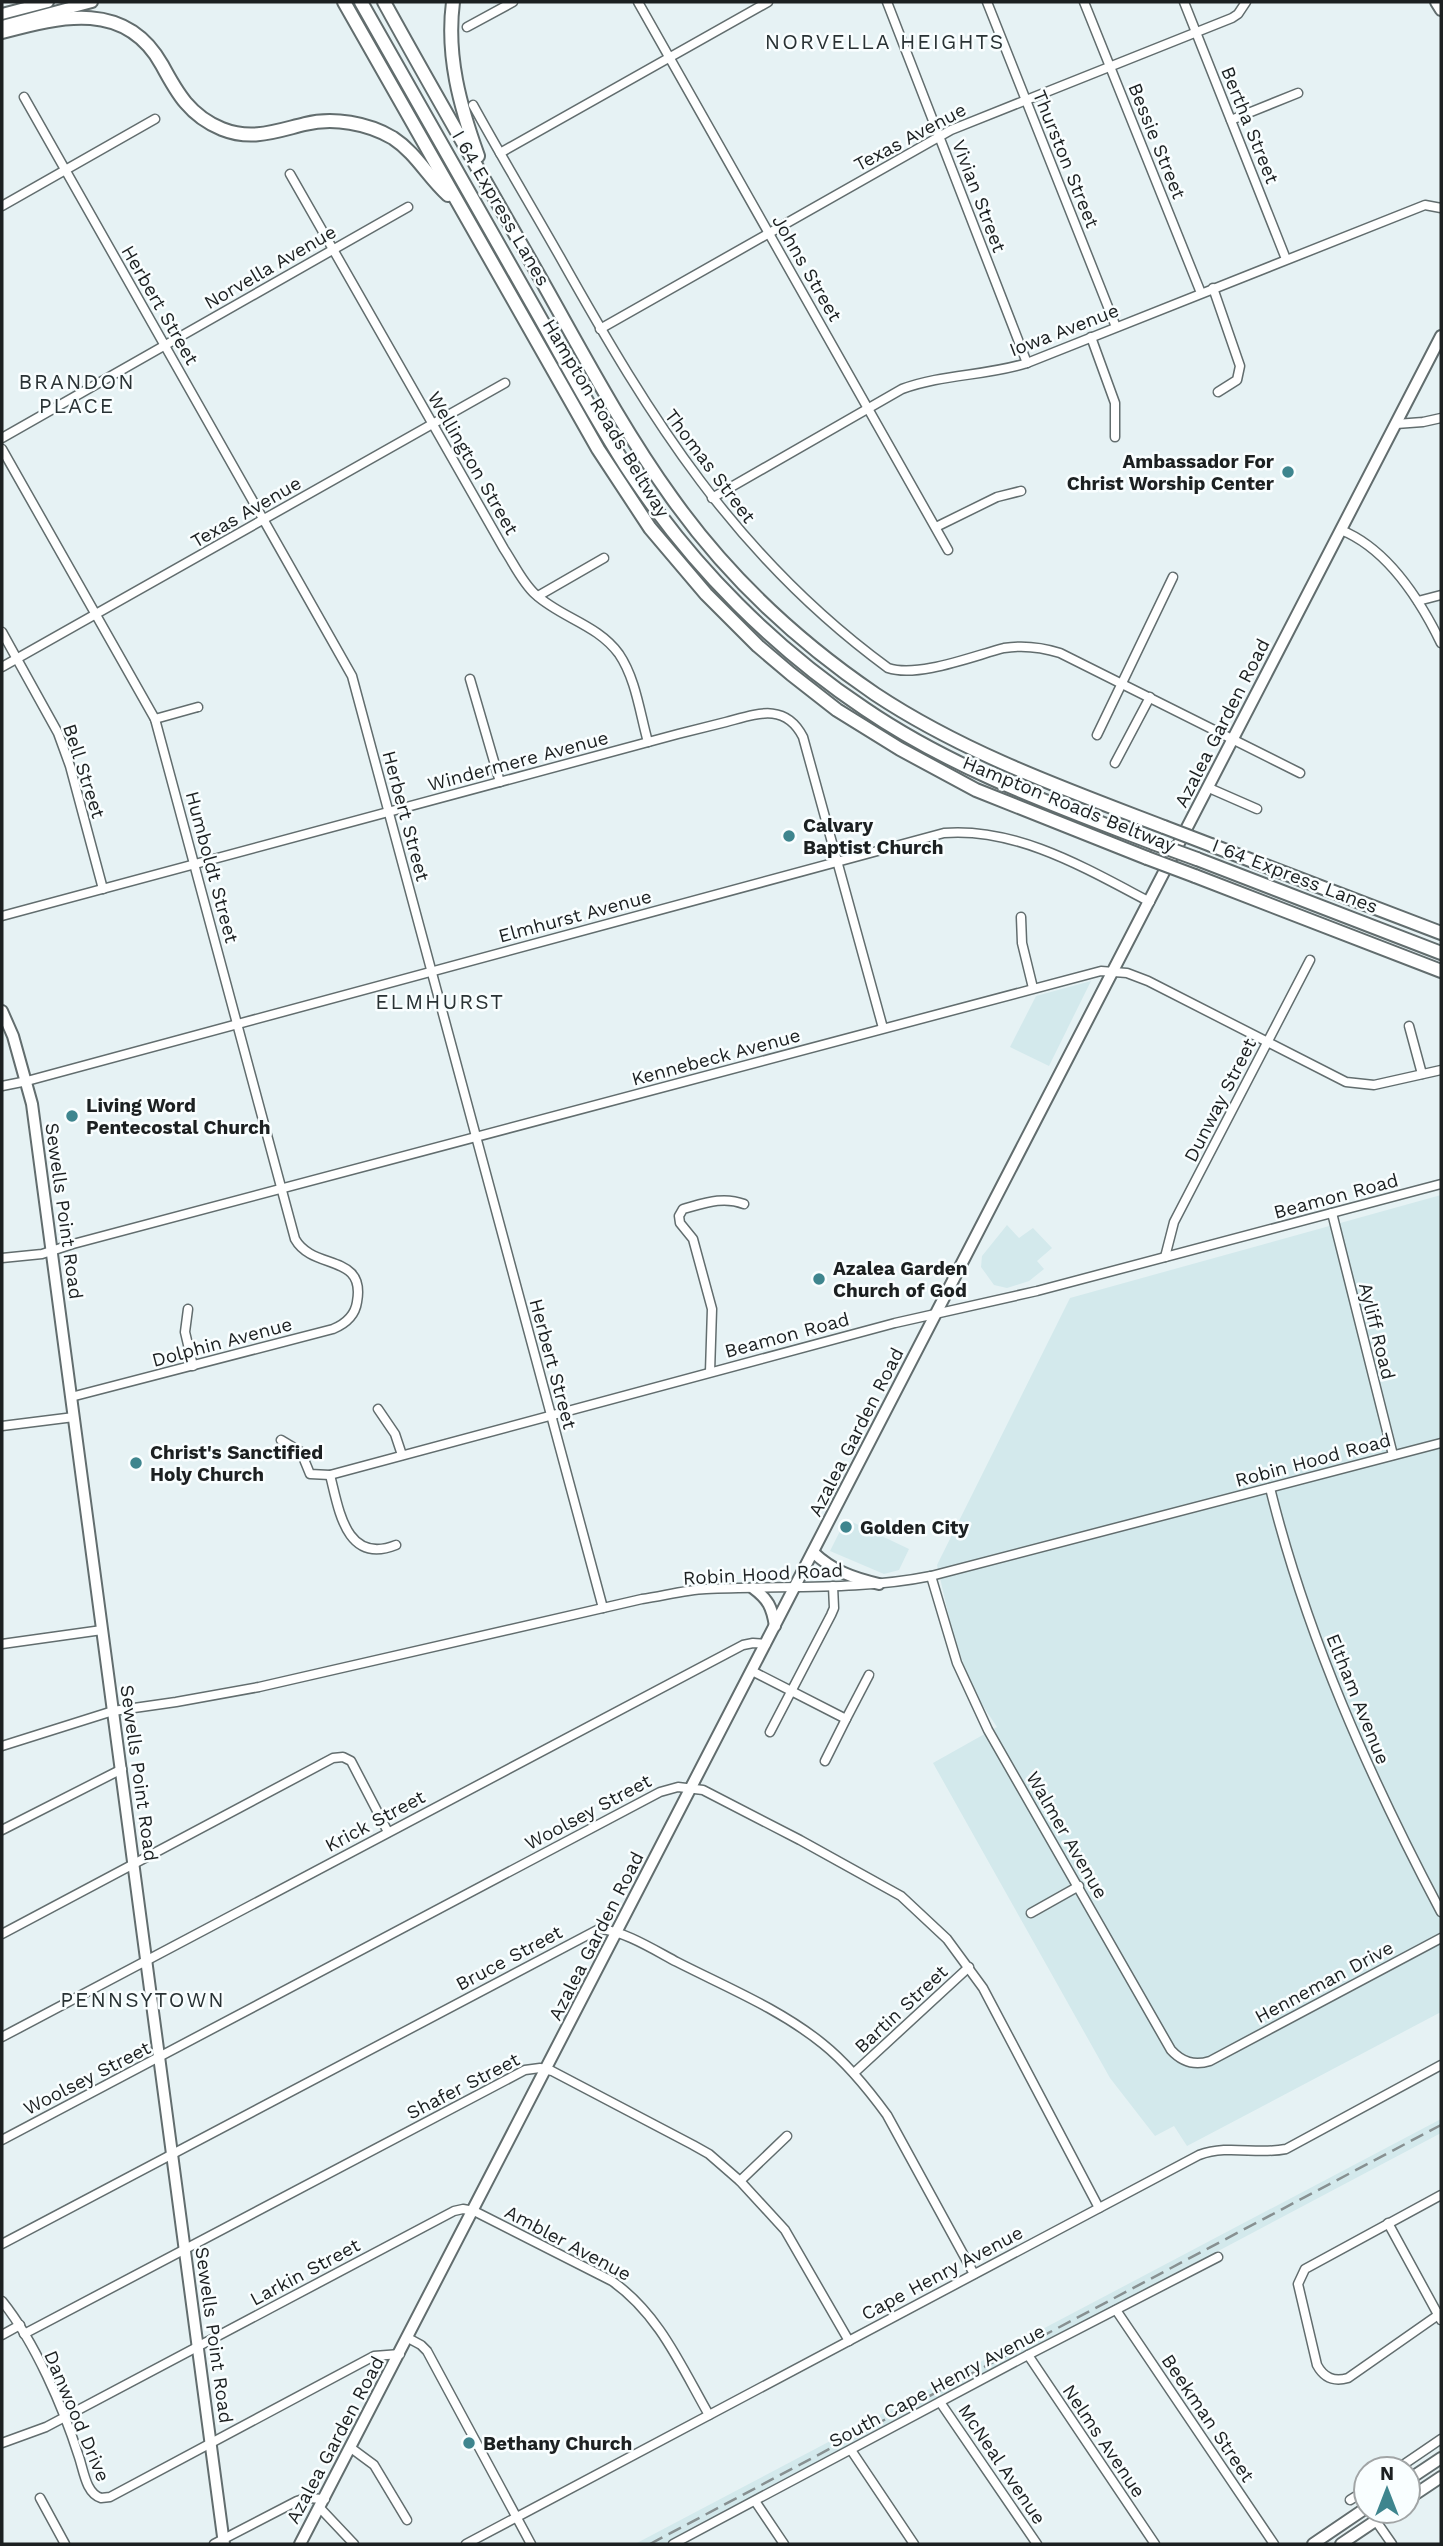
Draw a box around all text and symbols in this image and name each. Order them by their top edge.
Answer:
district label: NORVELLA HEIGHTS [765,29,1005,54]
street label: Bertha Street [1216,63,1284,187]
street label: Bessie Street [1123,80,1191,202]
street label: Thurston Street [1028,87,1104,231]
street label: Texas Avenue [850,98,970,176]
street label: I 64 Express Lanes [447,126,555,290]
street label: Vivian Street [947,137,1011,255]
street label: Johns Street [767,211,847,325]
street label: Norvella Avenue [200,220,340,314]
street label: Herbert Street [116,241,204,369]
street label: Iowa Avenue [1006,299,1122,361]
street label: Hampton Roads Beltway [538,315,675,522]
district label: BRANDON PLACE [18,369,136,418]
street label: Wellington Street [423,387,523,539]
street label: Thomas Street [660,404,760,528]
place label: Ambassador For Christ Worship Center [1067,450,1275,495]
marker: Ambassador For Christ Worship Center [1280,464,1296,480]
street label: Texas Avenue [187,471,305,553]
street label: Azalea Garden Road [1169,635,1275,811]
street label: Bell Street [58,721,110,821]
street label: Windermere Avenue [425,726,611,796]
street label: Herbert Street [378,748,434,884]
street label: Hampton Roads Beltway [959,751,1179,857]
street label: Humboldt Street [181,789,243,945]
place label: Calvary Baptist Church [803,814,944,859]
marker: Calvary Baptist Church [781,828,797,844]
street label: I 64 Express Lanes [1209,834,1381,918]
street label: Elmhurst Avenue [496,884,654,948]
district label: ELMHURST [375,989,505,1014]
street label: Kennebeck Avenue [629,1023,803,1091]
street label: Dunway Street [1179,1034,1261,1166]
place label: Living Word Pentecostal Church [86,1094,271,1139]
marker: Living Word Pentecostal Church [64,1108,80,1124]
street label: Sewells Point Road [40,1121,88,1301]
street label: Beamon Road [1271,1168,1401,1224]
place label: Azalea Garden Church of God [833,1257,968,1302]
marker: Azalea Garden Church of God [811,1271,827,1287]
street label: Ayliff Road [1354,1280,1400,1382]
street label: Herbert Street [525,1296,581,1432]
street label: Beamon Road [722,1307,852,1363]
street label: Dolphin Avenue [149,1312,295,1372]
street label: Azalea Garden Road [803,1344,909,1520]
street label: Robin Hood Road [1233,1428,1393,1492]
place label: Christ's Sanctified Holy Church [150,1441,323,1486]
marker: Christ's Sanctified Holy Church [128,1455,144,1471]
place label: Golden City [860,1516,969,1539]
marker: Golden City [838,1519,854,1535]
street label: Robin Hood Road [682,1558,844,1590]
street label: Eltham Avenue [1321,1630,1395,1768]
street label: Sewells Point Road [115,1683,163,1863]
street label: Walmer Avenue [1021,1767,1113,1903]
street label: Woolsey Street [521,1769,655,1855]
street label: Krick Street [321,1785,429,1857]
street label: Azalea Garden Road [543,1848,649,2024]
street label: Bruce Street [452,1920,566,1996]
street label: Henneman Drive [1251,1936,1397,2028]
street label: Bartin Street [850,1960,952,2058]
district label: PENNSYTOWN [60,1987,226,2012]
street label: Woolsey Street [20,2036,155,2120]
street label: Shafer Street [403,2048,523,2124]
street label: Ambler Avenue [501,2200,635,2286]
street label: Cape Henry Avenue [857,2221,1027,2325]
street label: Larkin Street [246,2233,364,2311]
street label: Sewells Point Road [190,2245,238,2425]
street label: South Cape Henry Avenue [825,2319,1049,2453]
street label: Danwood Drive [39,2347,115,2485]
street label: Beekman Street [1157,2350,1259,2486]
street label: Azalea Garden Road [281,2352,389,2528]
street label: Nelms Avenue [1058,2380,1150,2502]
street label: McNeal Avenue [953,2399,1051,2529]
place label: Bethany Church [483,2432,632,2455]
marker: Bethany Church [461,2435,477,2451]
north arrow [1352,2455,1422,2525]
text: N [1380,2462,1394,2485]

